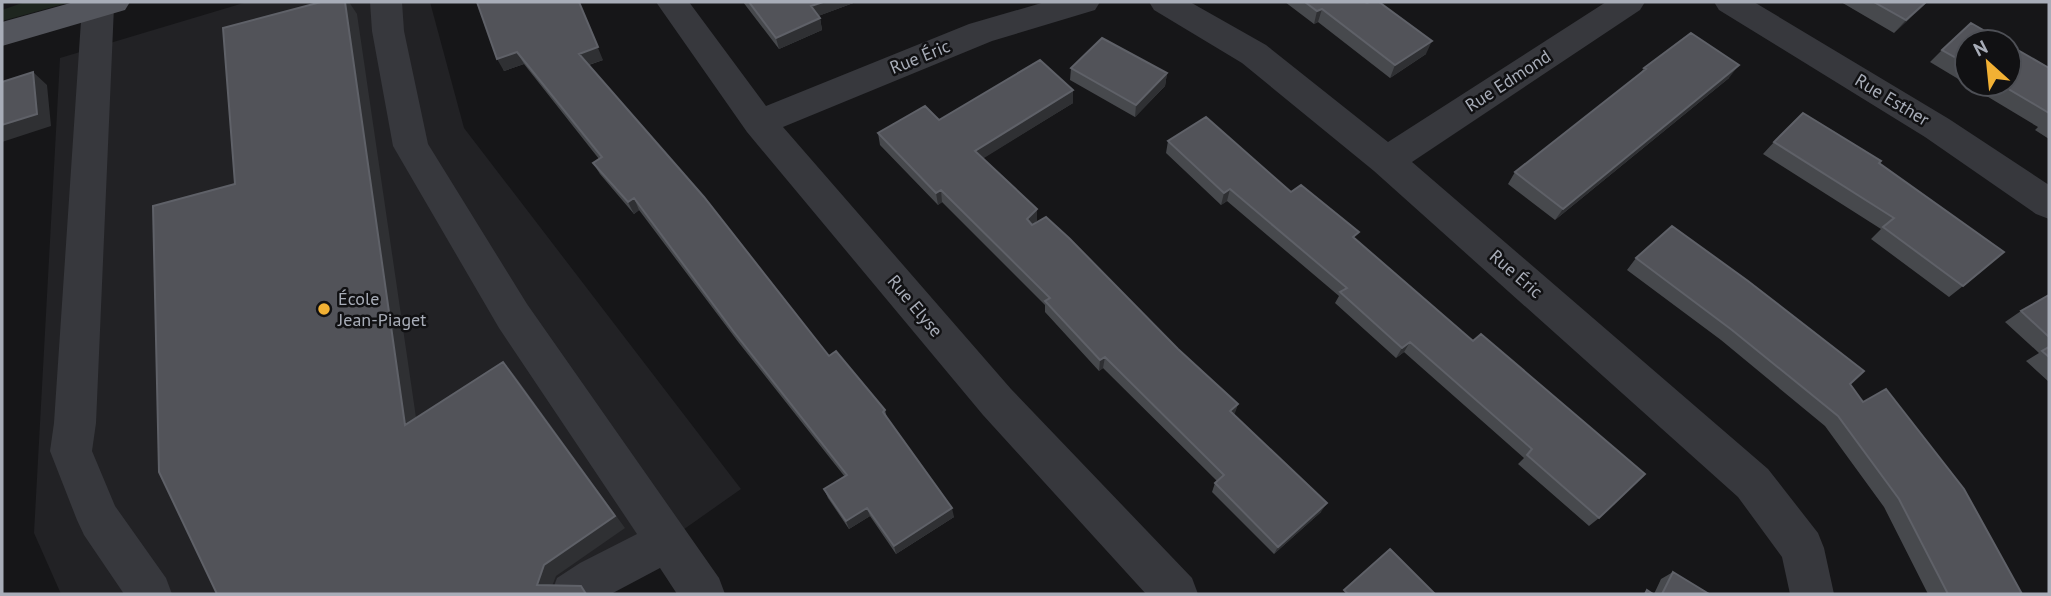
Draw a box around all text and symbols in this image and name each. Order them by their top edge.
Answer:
north arrow [1953,28,2023,98]
street label: Rue Éric [886,34,953,79]
text: N [1969,34,1991,61]
street label: Rue Edmond [1461,44,1555,117]
street label: Rue Esther [1851,68,1934,131]
street label: Rue Éric [1485,244,1548,303]
street label: Rue Elyse [883,270,948,341]
place label: École Jean-Piaget [337,287,426,331]
marker: École Jean-Piaget [316,301,332,317]

